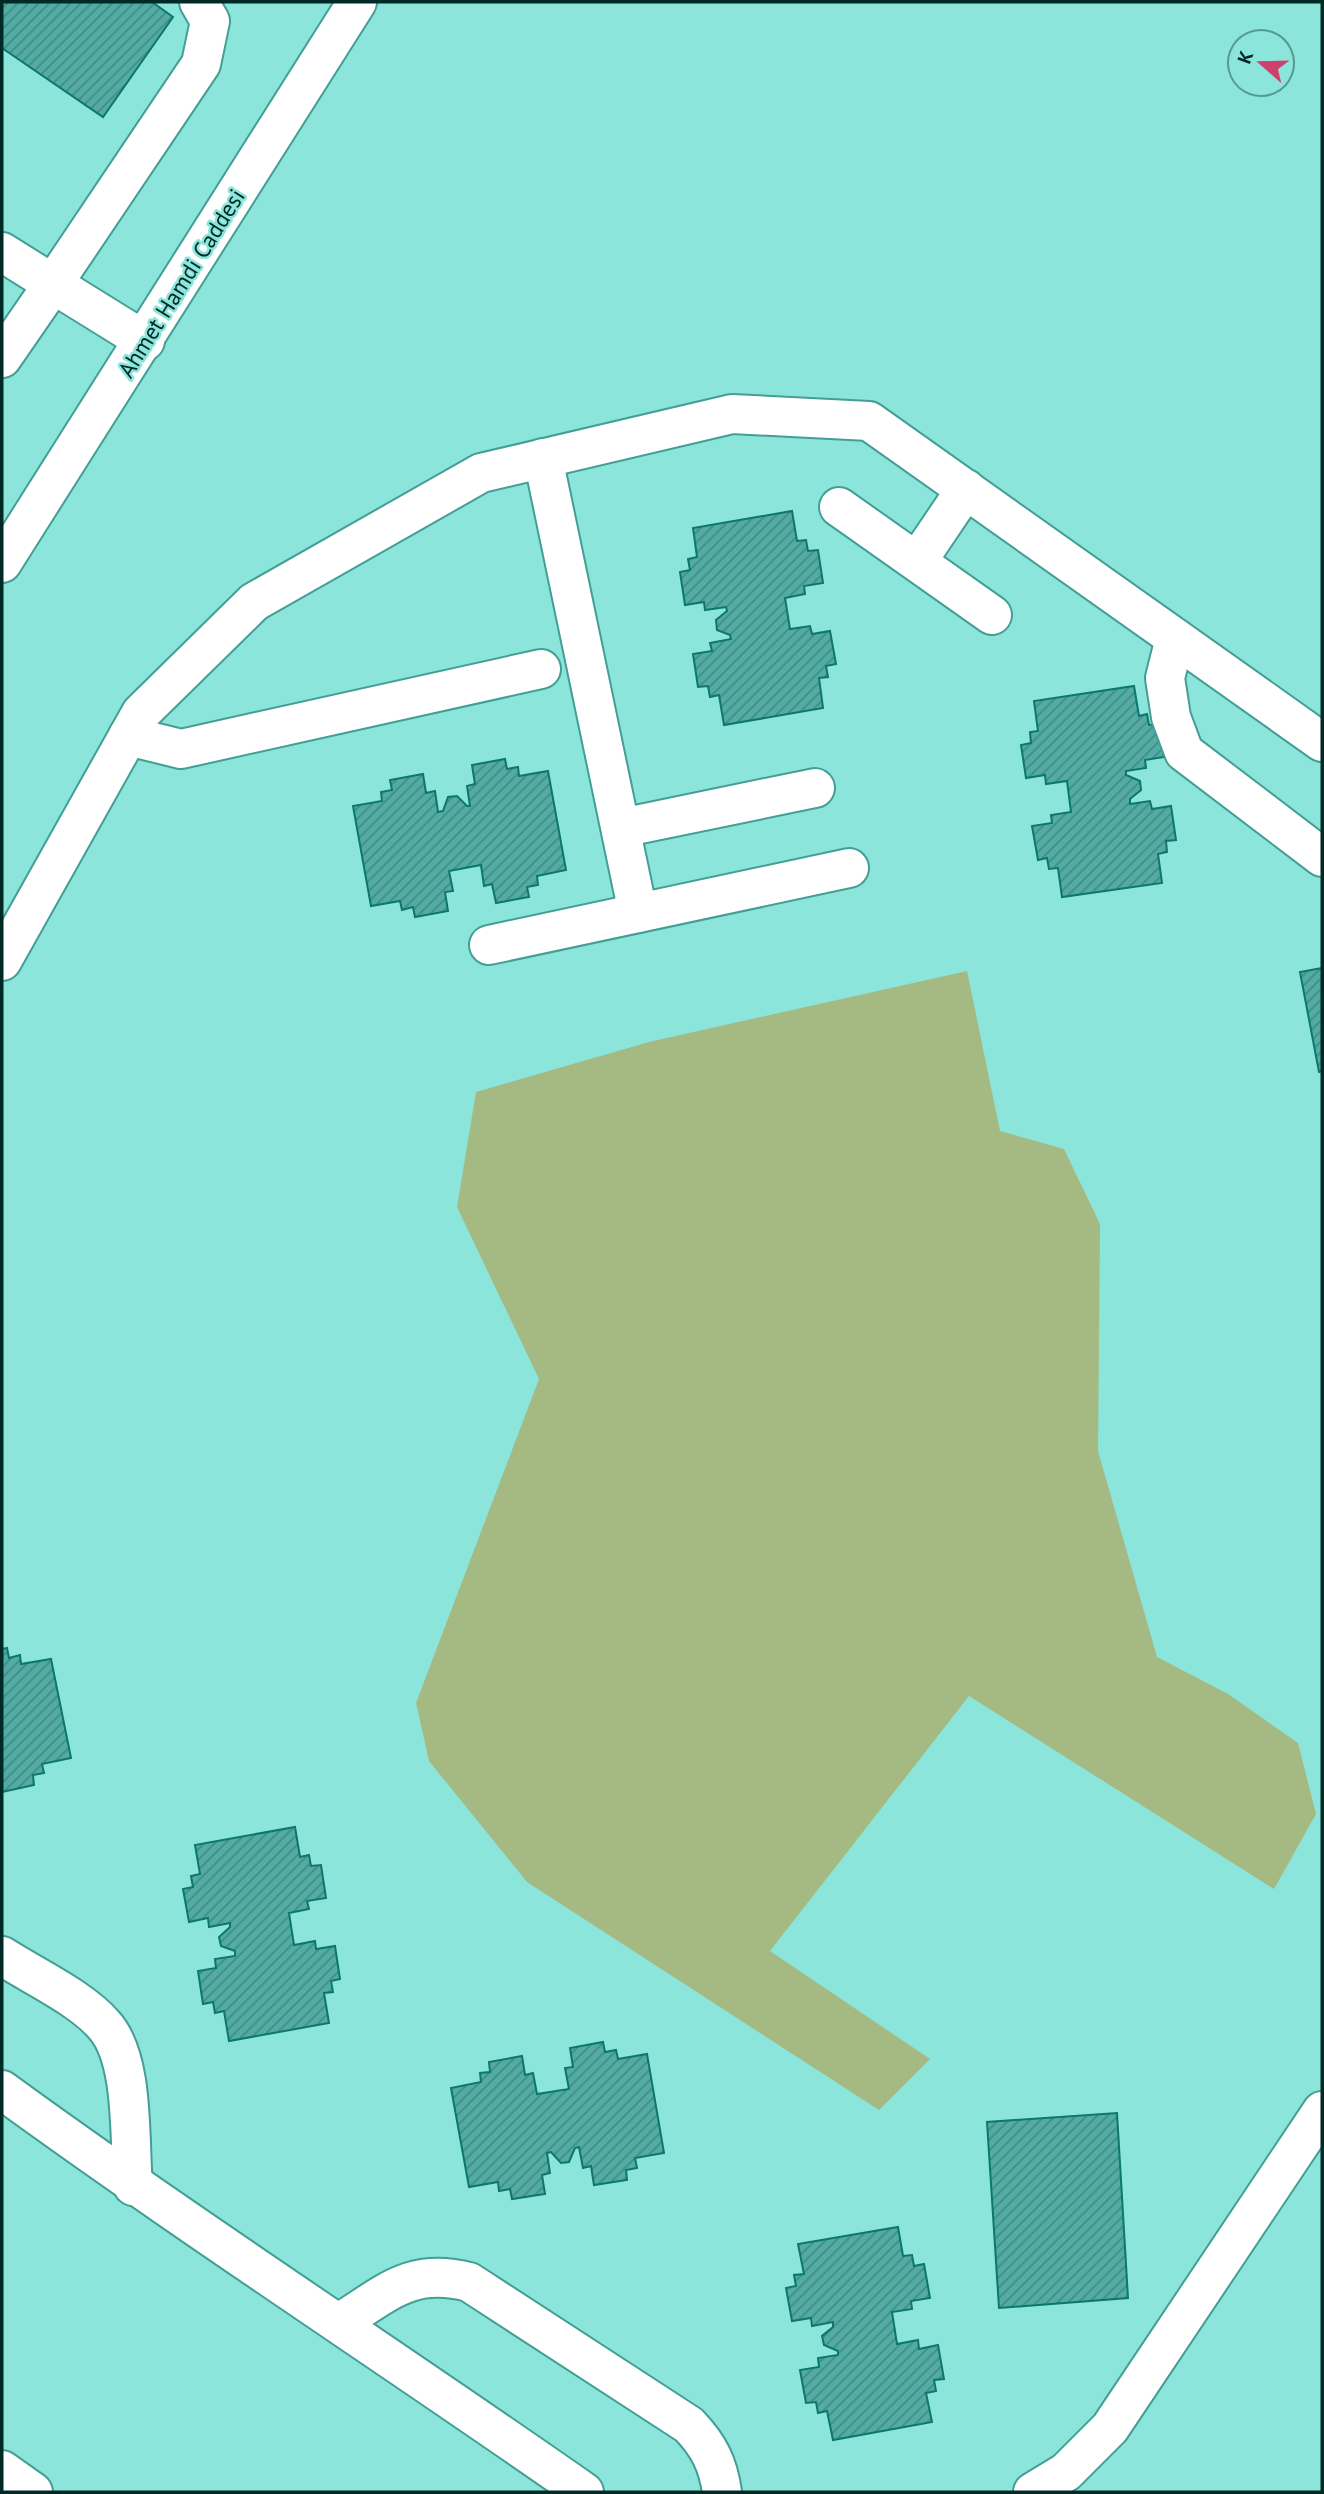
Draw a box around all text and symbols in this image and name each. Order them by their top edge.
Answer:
north arrow [1226,28,1296,98]
text: K [1232,47,1258,67]
street label: Ahmet Hamdi Caddesi [111,183,251,383]

